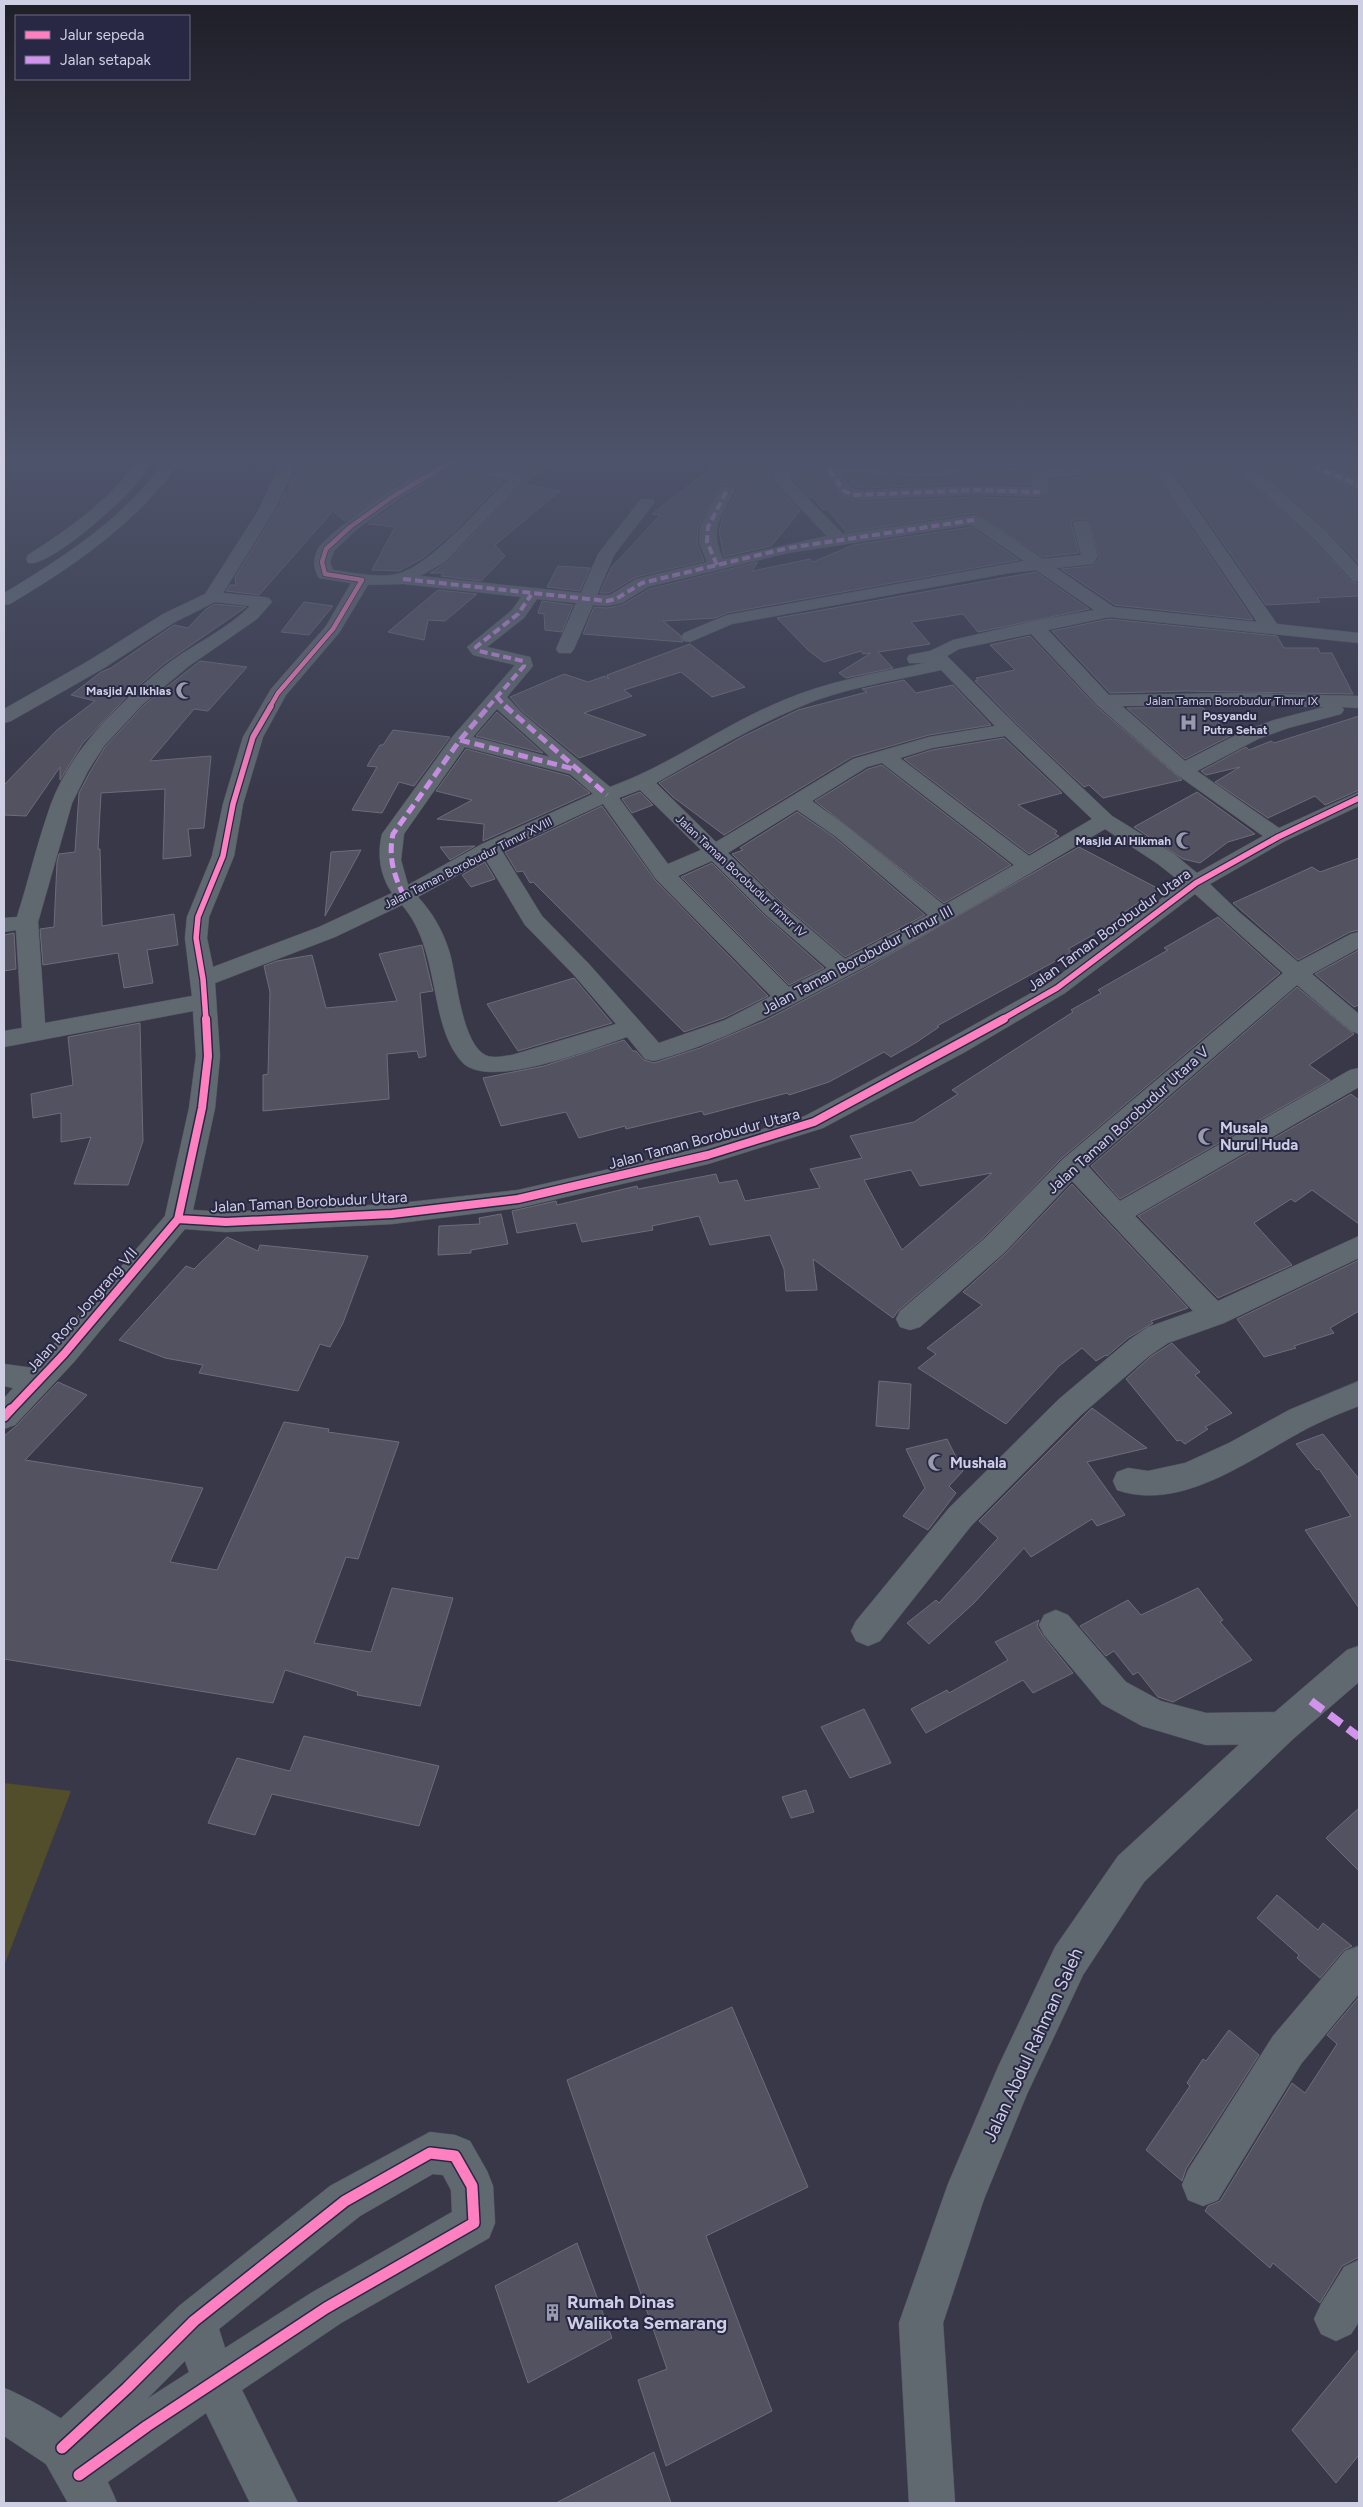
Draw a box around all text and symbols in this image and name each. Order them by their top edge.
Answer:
legend [15,15,190,80]
text: Jalur sepeda [60,26,145,44]
text: Jalan setapak [60,51,151,69]
mosque icon: Masjid Al Ikhlas [175,681,195,701]
place label: Masjid Al Ikhlas [86,684,171,698]
street label: Jalan Taman Borobudur Timur IX [1146,694,1319,708]
place label: Posyandu Putra Sehat [1203,709,1268,737]
hospital icon: Posyandu Putra Sehat [1179,713,1199,733]
street label: Jalan Taman Borobudur Timur IV [673,812,810,941]
street label: Jalan Taman Borobudur Timur XVIII [381,814,555,912]
mosque icon: Masjid Al Hikmah [1175,831,1195,851]
place label: Masjid Al Hikmah [1075,834,1171,848]
street label: Jalan Taman Borobudur Utara [1024,865,1194,995]
street label: Jalan Taman Borobudur Timur III [758,902,956,1018]
street label: Jalan Taman Borobudur Utara V [1043,1042,1213,1197]
street label: Jalan Taman Borobudur Utara [606,1105,802,1173]
place label: Musala Nurul Huda [1220,1119,1298,1154]
mosque icon: Musala Nurul Huda [1196,1127,1216,1147]
street label: Jalan Taman Borobudur Utara [210,1188,408,1216]
street label: Jalan Roro Jongrang VII [23,1244,141,1376]
mosque icon: Mushala [926,1453,946,1473]
place label: Mushala [950,1454,1007,1472]
street label: Jalan Abdul Rahman Saleh [978,1945,1088,2145]
place label: Rumah Dinas Walikota Semarang [567,2291,727,2334]
building icon: Rumah Dinas Walikota Semarang [543,2302,563,2322]

